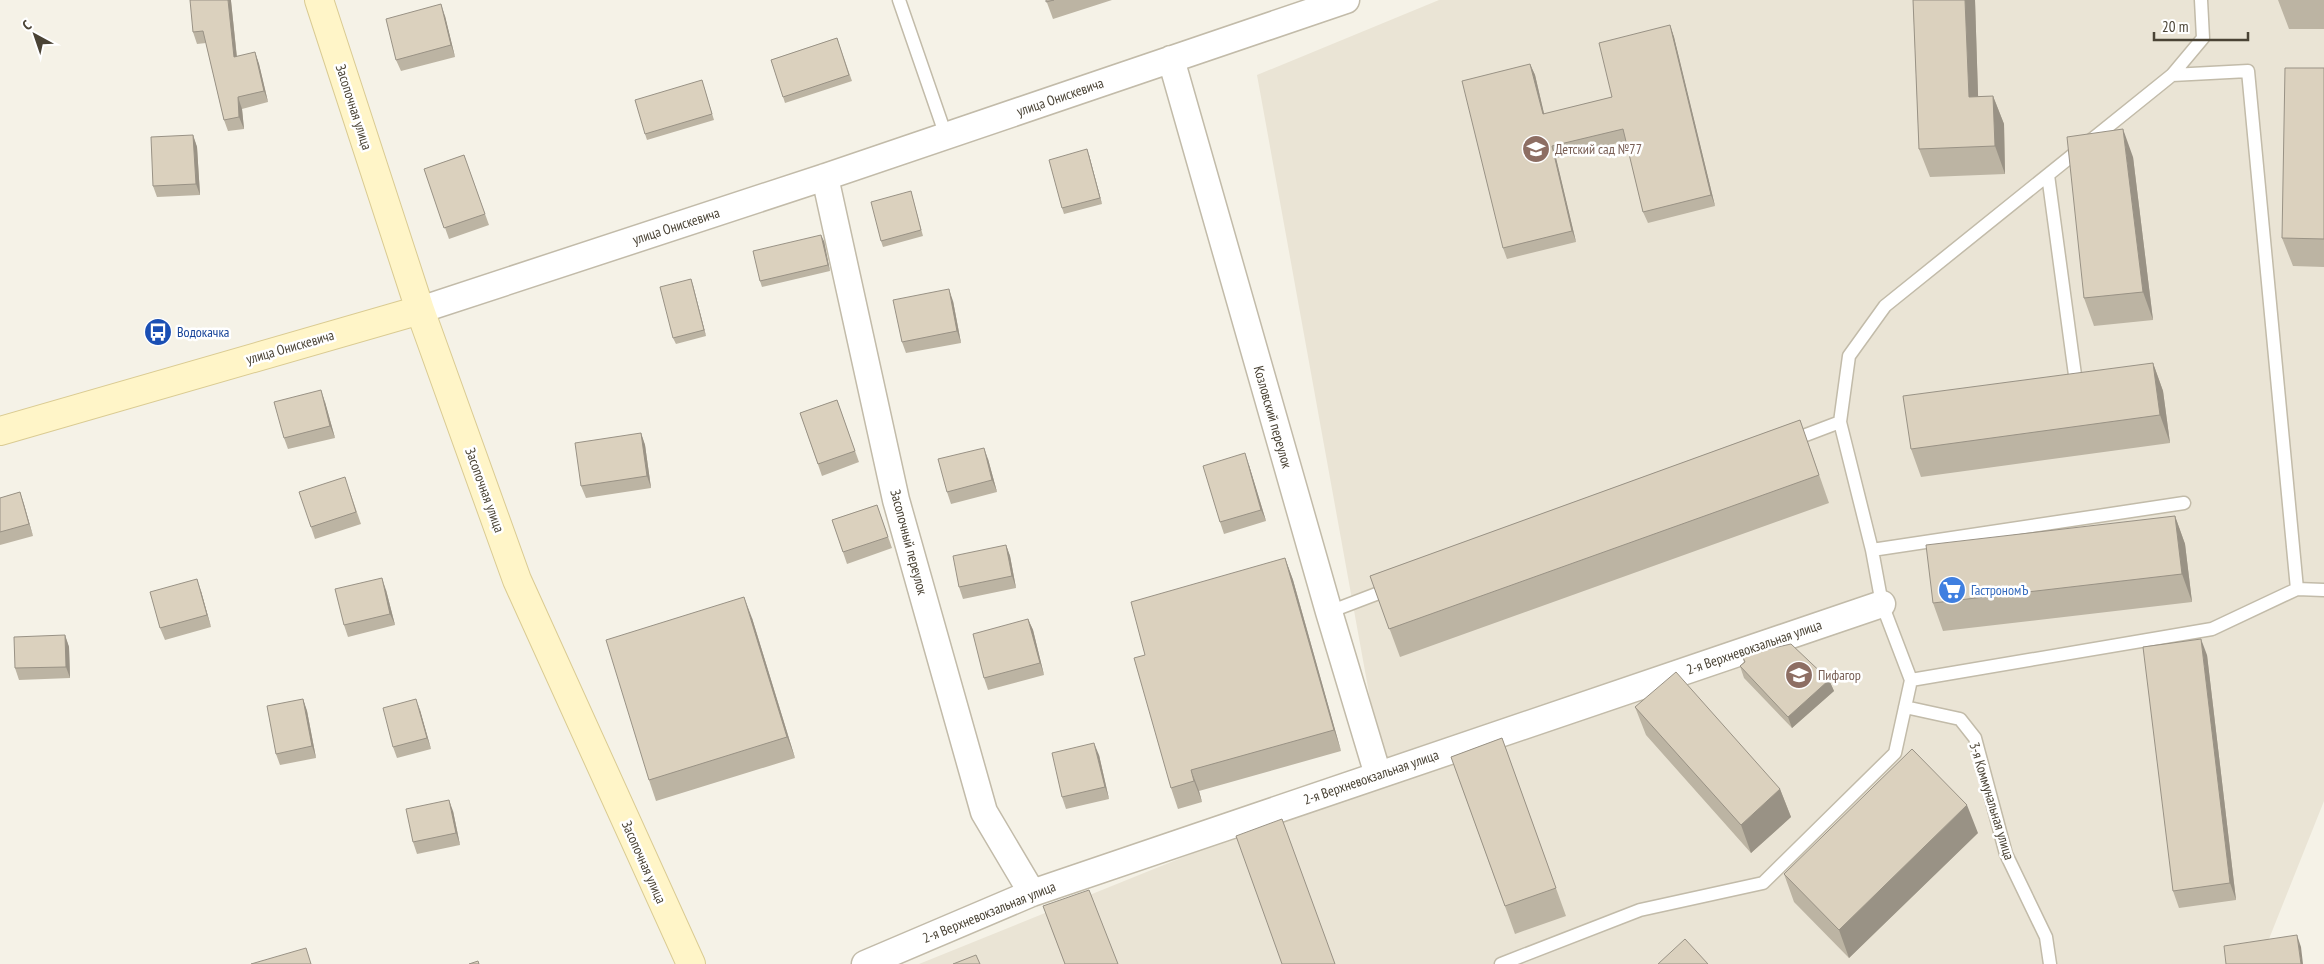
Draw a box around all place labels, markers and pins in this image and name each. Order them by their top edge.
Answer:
school or university icon: Детский сад №77 [1521,134,1551,164]
place label: Детский сад №77 [1555,140,1642,158]
bus stop icon: Водокачка [143,317,173,347]
place label: Водокачка [177,323,229,341]
supermarket icon: ГастрономЪ [1937,575,1967,605]
place label: ГастрономЪ [1971,581,2028,599]
school or university icon: Пифагор [1784,660,1814,690]
place label: Пифагор [1818,666,1861,684]

